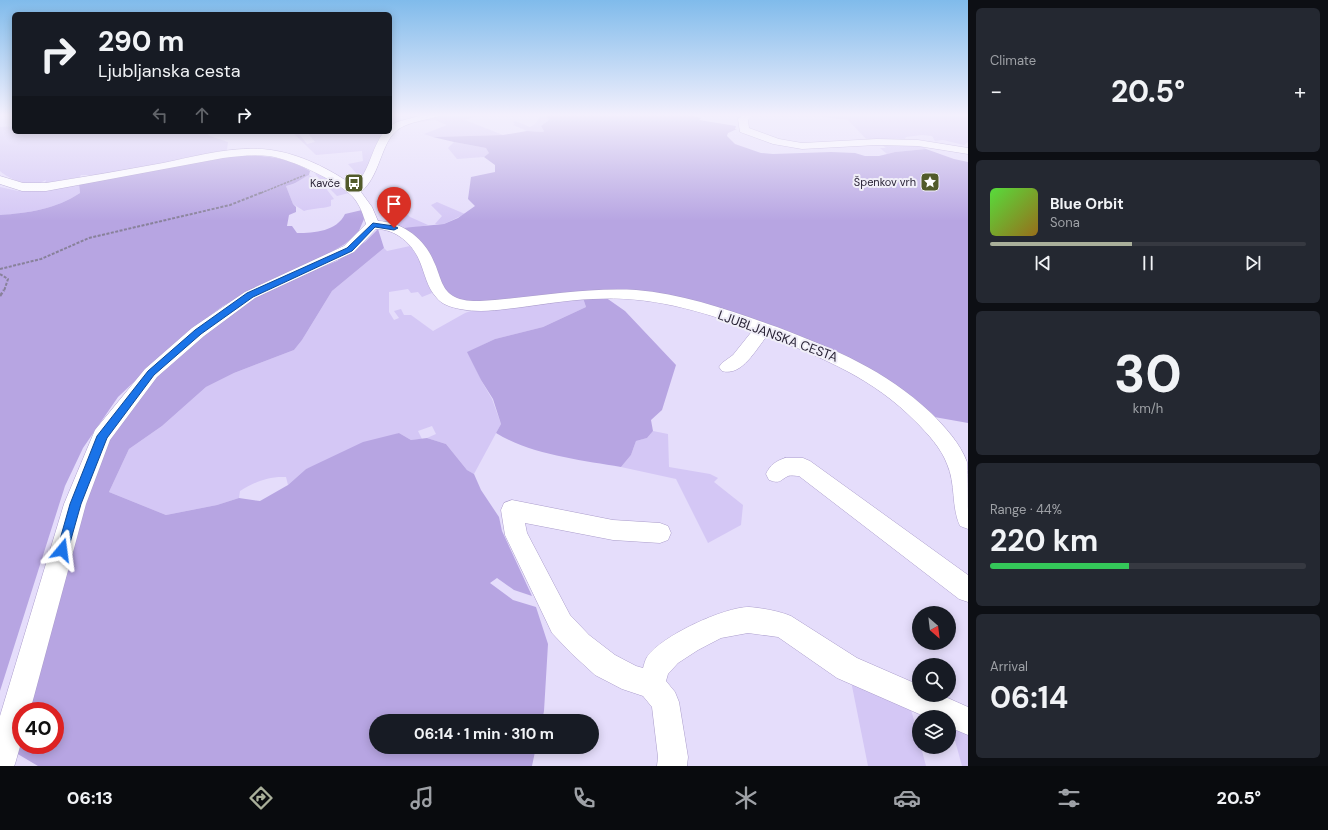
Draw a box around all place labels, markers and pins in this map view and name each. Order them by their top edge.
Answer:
place icon: Špenkov vrh [919,171,941,193]
bus stop icon: Kavče [343,172,365,194]
place label: Špenkov vrh [854,175,916,189]
place label: Kavče [310,176,340,190]
pin [377,187,411,228]

